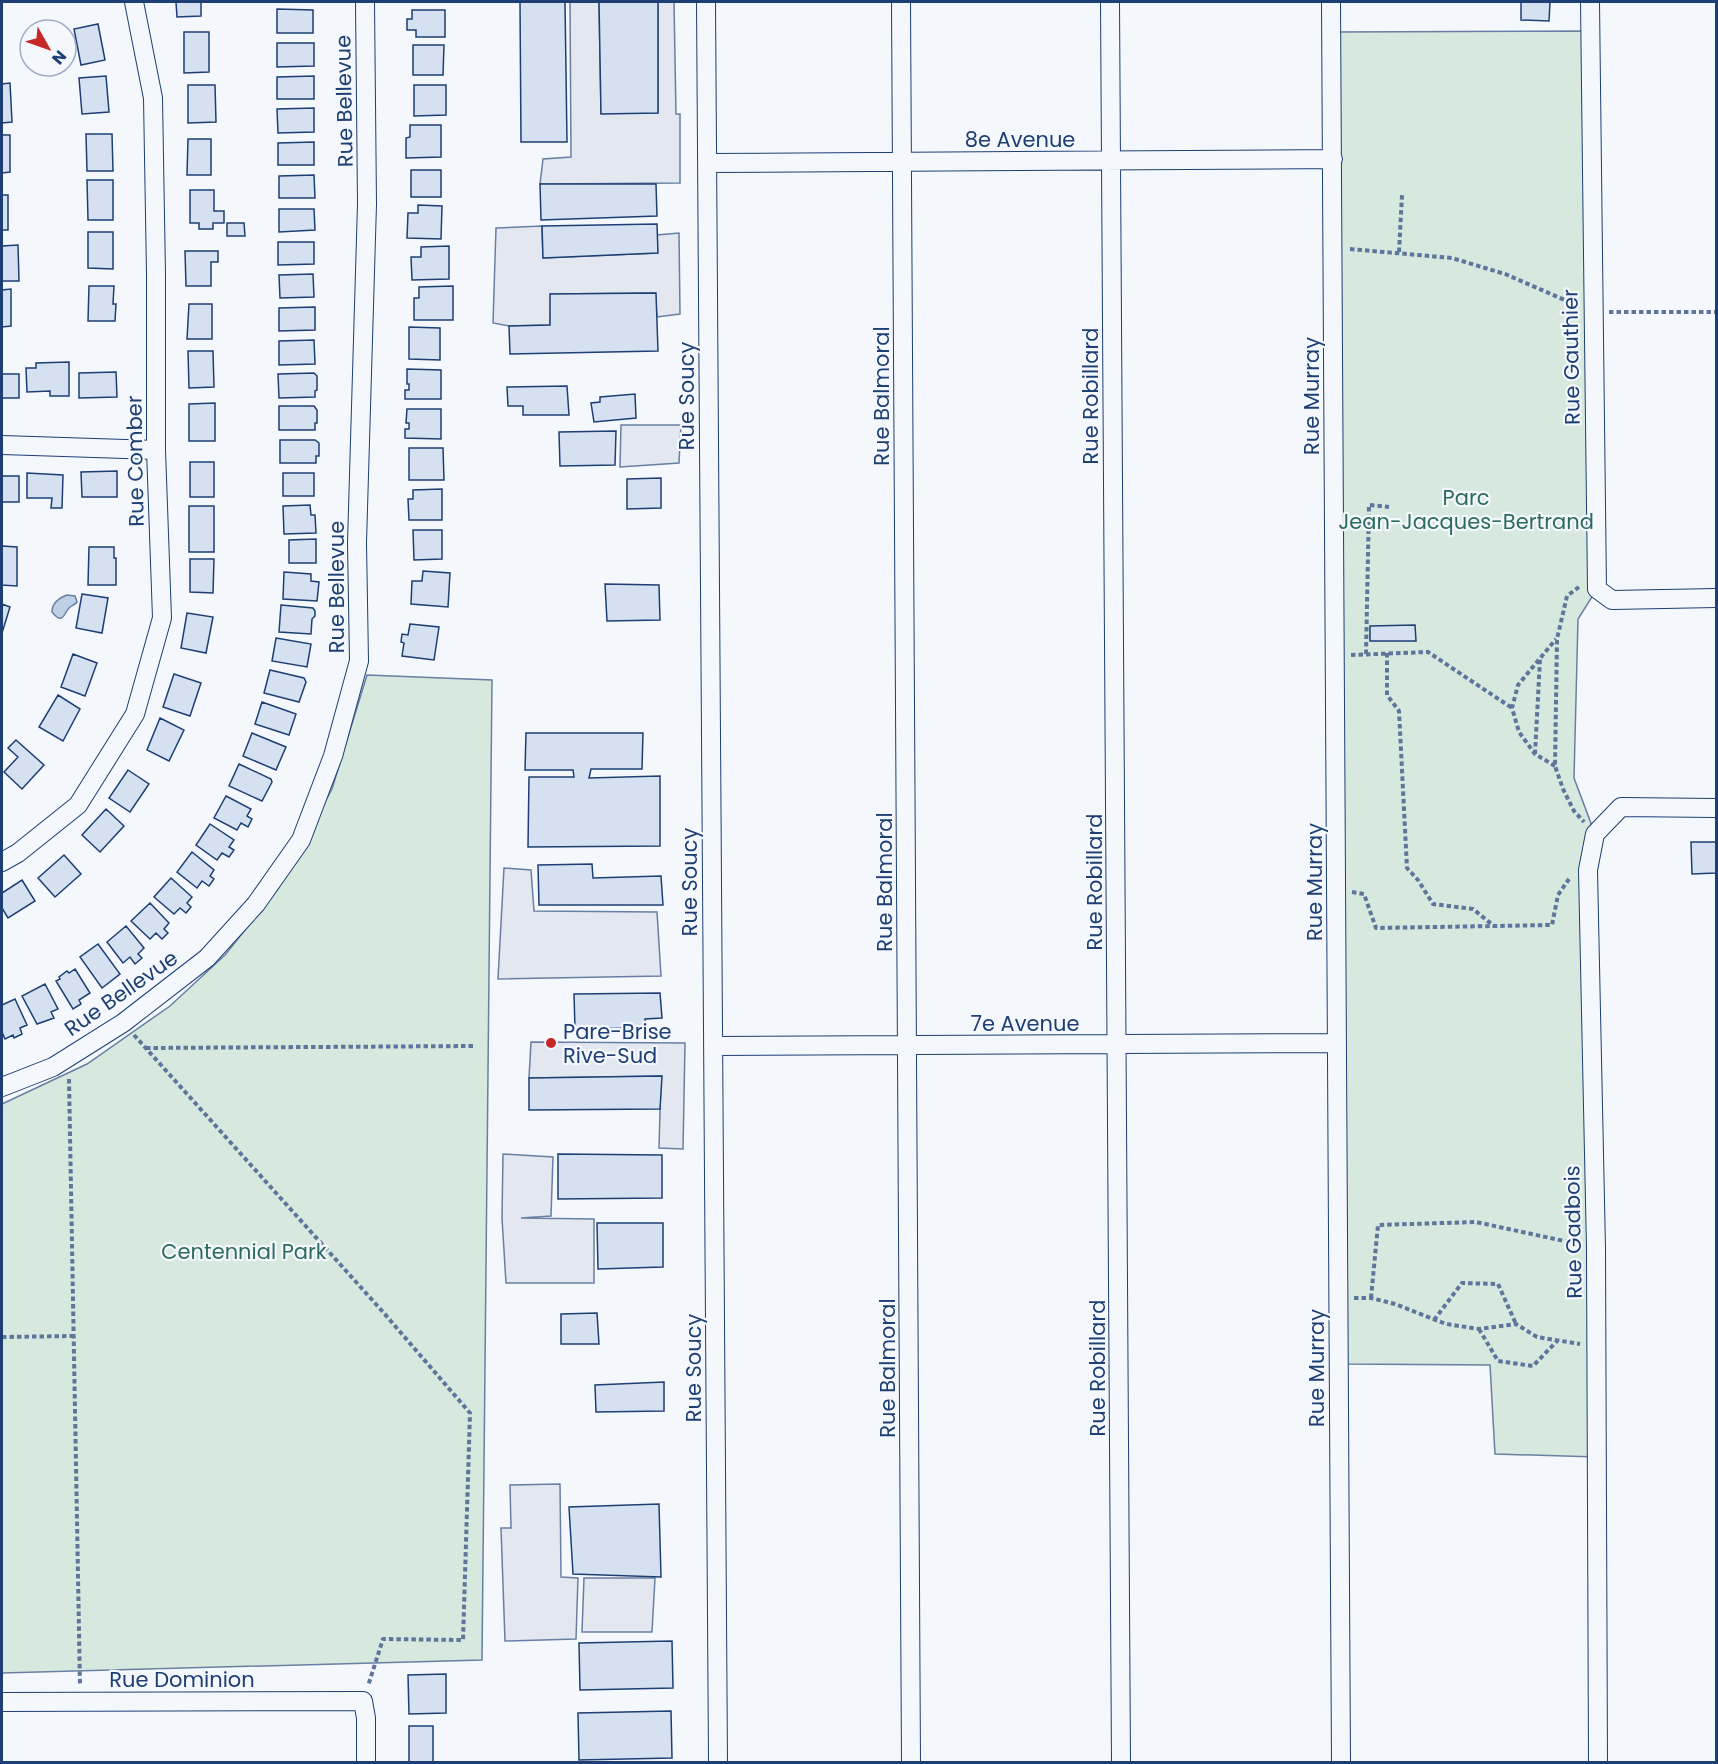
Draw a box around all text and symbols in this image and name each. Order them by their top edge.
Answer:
north arrow [18,18,78,78]
street label: Rue Bellevue [328,35,360,167]
text: N [46,45,72,69]
street label: 8e Avenue [965,125,1075,154]
street label: Rue Gauthier [1555,289,1587,425]
street label: Rue Balmoral [867,326,896,466]
street label: Rue Robillard [1076,328,1105,464]
street label: Rue Murray [1297,337,1326,455]
street label: Rue Soucy [672,342,701,450]
street label: Rue Comber [119,395,151,527]
park label: Parc Jean-Jacques-Bertrand [1338,483,1594,536]
street label: Rue Bellevue [322,521,351,653]
street label: Rue Balmoral [870,812,899,952]
street label: Rue Robillard [1080,814,1109,950]
street label: Rue Murray [1300,823,1329,941]
street label: Rue Soucy [675,828,704,936]
street label: Rue Bellevue [58,943,184,1043]
street label: 7e Avenue [971,1009,1079,1038]
place label: Pare-Brise Rive-Sud [563,1017,672,1070]
marker: Pare-Brise Rive-Sud [544,1036,558,1050]
street label: Rue Gadbois [1557,1165,1589,1299]
park label: Centennial Park [161,1237,327,1266]
street label: Rue Balmoral [873,1298,902,1438]
street label: Rue Robillard [1083,1300,1112,1436]
street label: Rue Murray [1302,1309,1331,1427]
street label: Rue Soucy [679,1314,708,1422]
street label: Rue Dominion [109,1665,255,1694]

